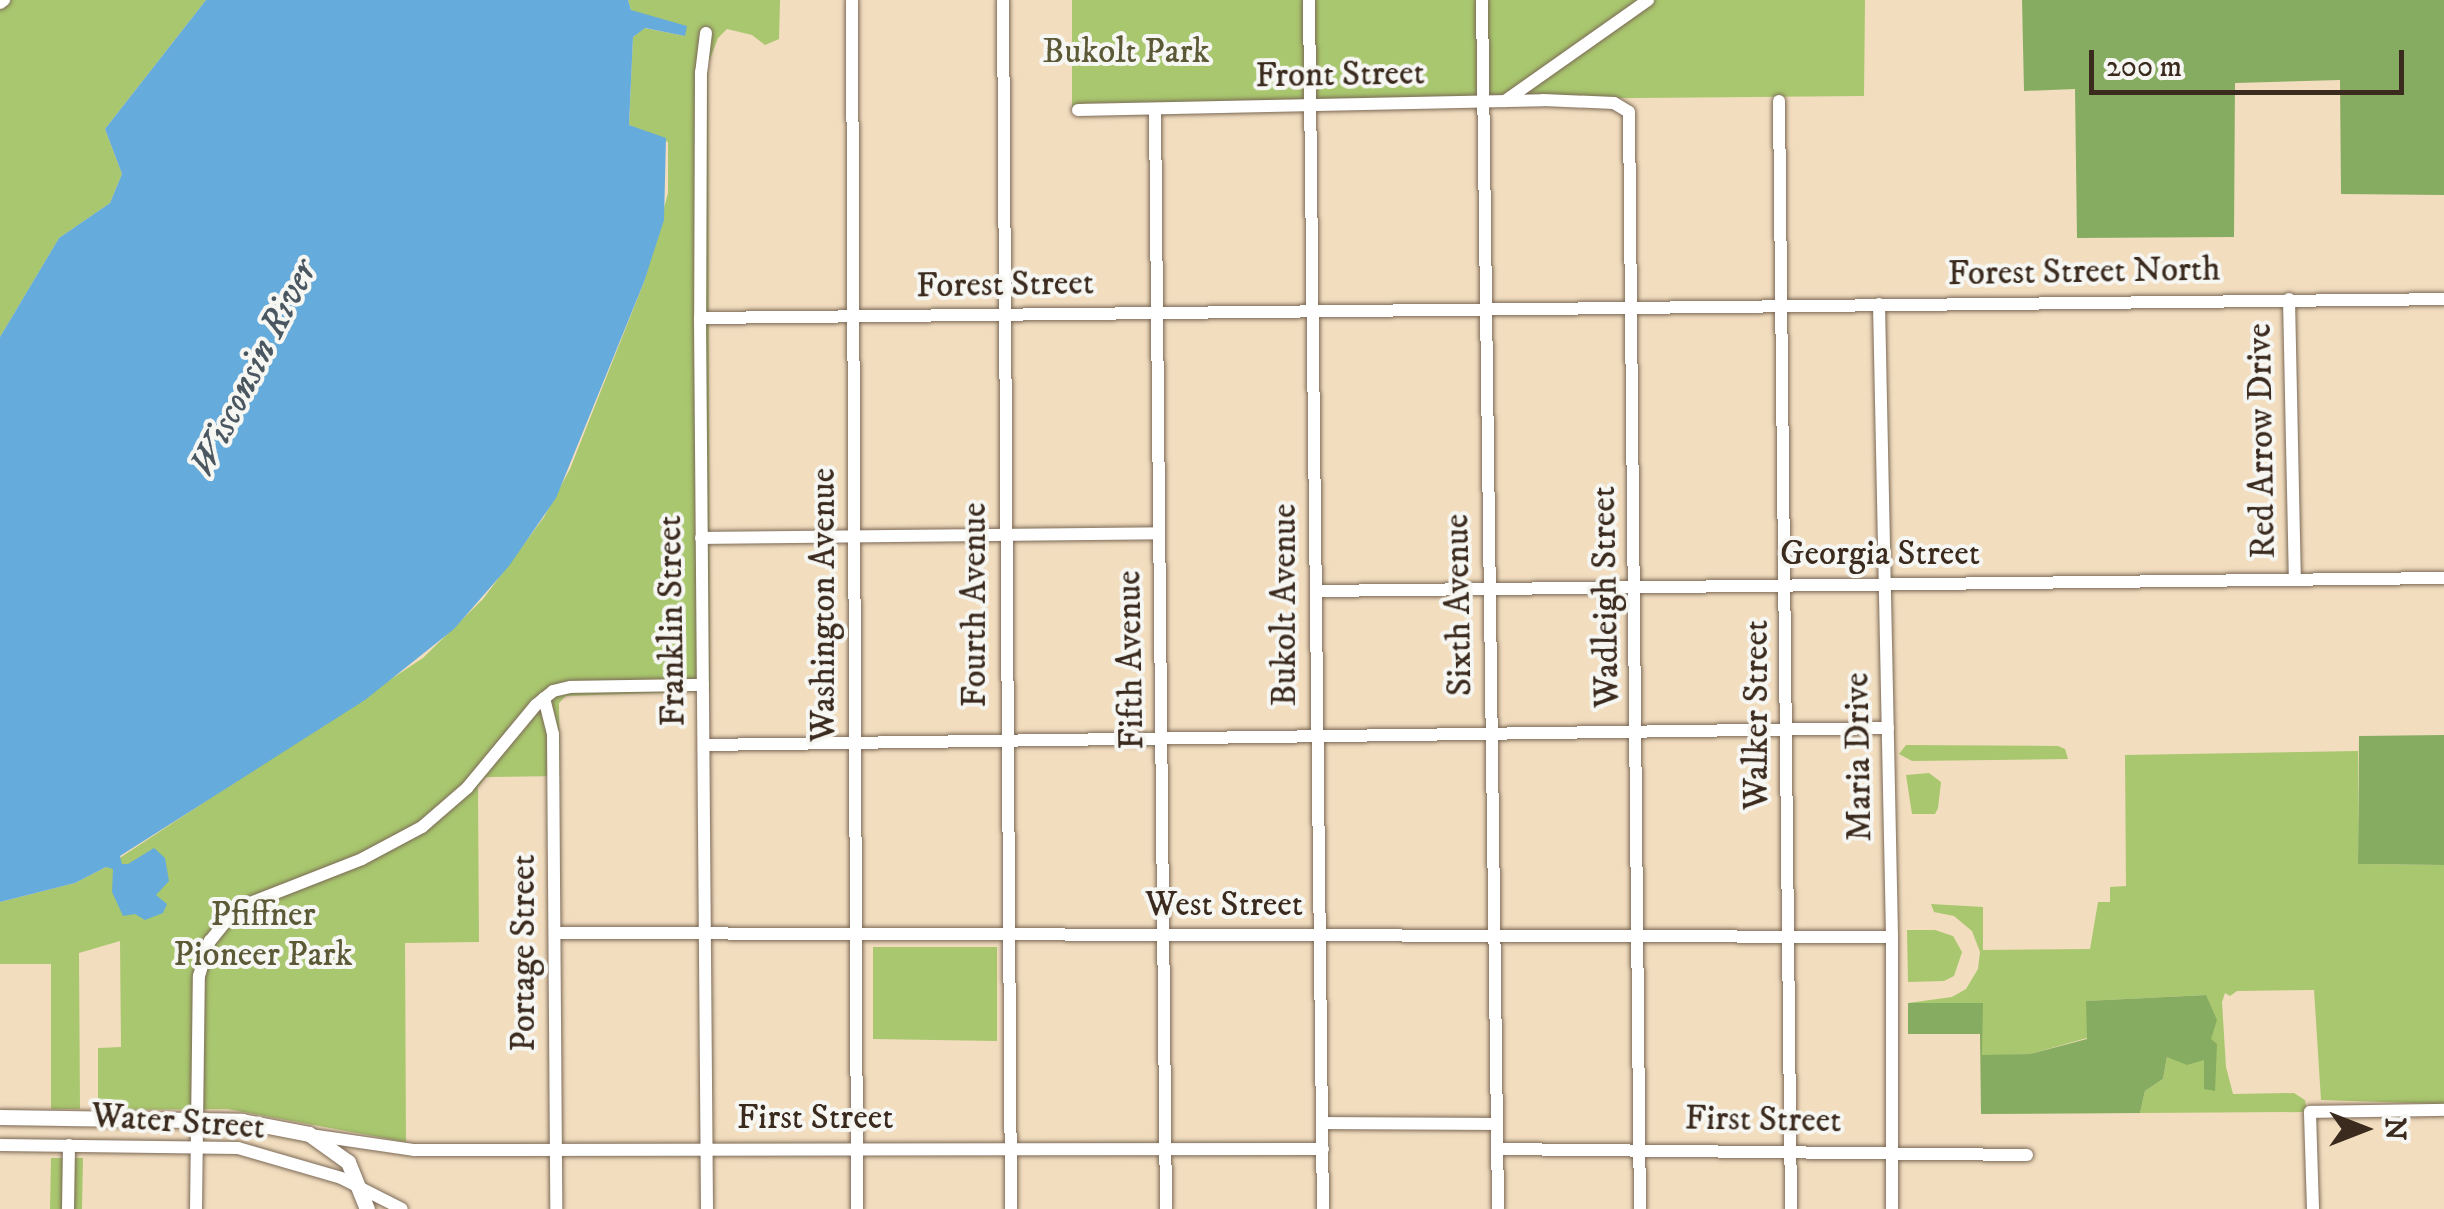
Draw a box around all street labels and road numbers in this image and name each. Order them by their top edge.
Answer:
street label: Front Street [1255,53,1425,97]
street label: Forest Street North [1947,249,2221,295]
street label: Forest Street [916,262,1094,308]
street label: Red Arrow Drive [2239,323,2285,559]
street label: Washington Avenue [803,468,845,742]
street label: Wadleigh Street [1583,486,1629,708]
street label: Fourth Avenue [954,502,996,708]
street label: Bukolt Avenue [1264,504,1306,706]
street label: Sixth Avenue [1436,513,1482,697]
street label: Franklin Street [649,515,695,727]
street label: Georgia Street [1780,533,1980,575]
street label: Fifth Avenue [1108,570,1154,750]
street label: Walker Street [1736,620,1778,810]
street label: Maria Drive [1837,672,1881,842]
street label: Portage Street [503,854,545,1052]
street label: West Street [1145,884,1303,926]
street label: Water Street [90,1095,266,1149]
street label: First Street [737,1097,893,1139]
street label: First Street [1684,1098,1842,1142]

